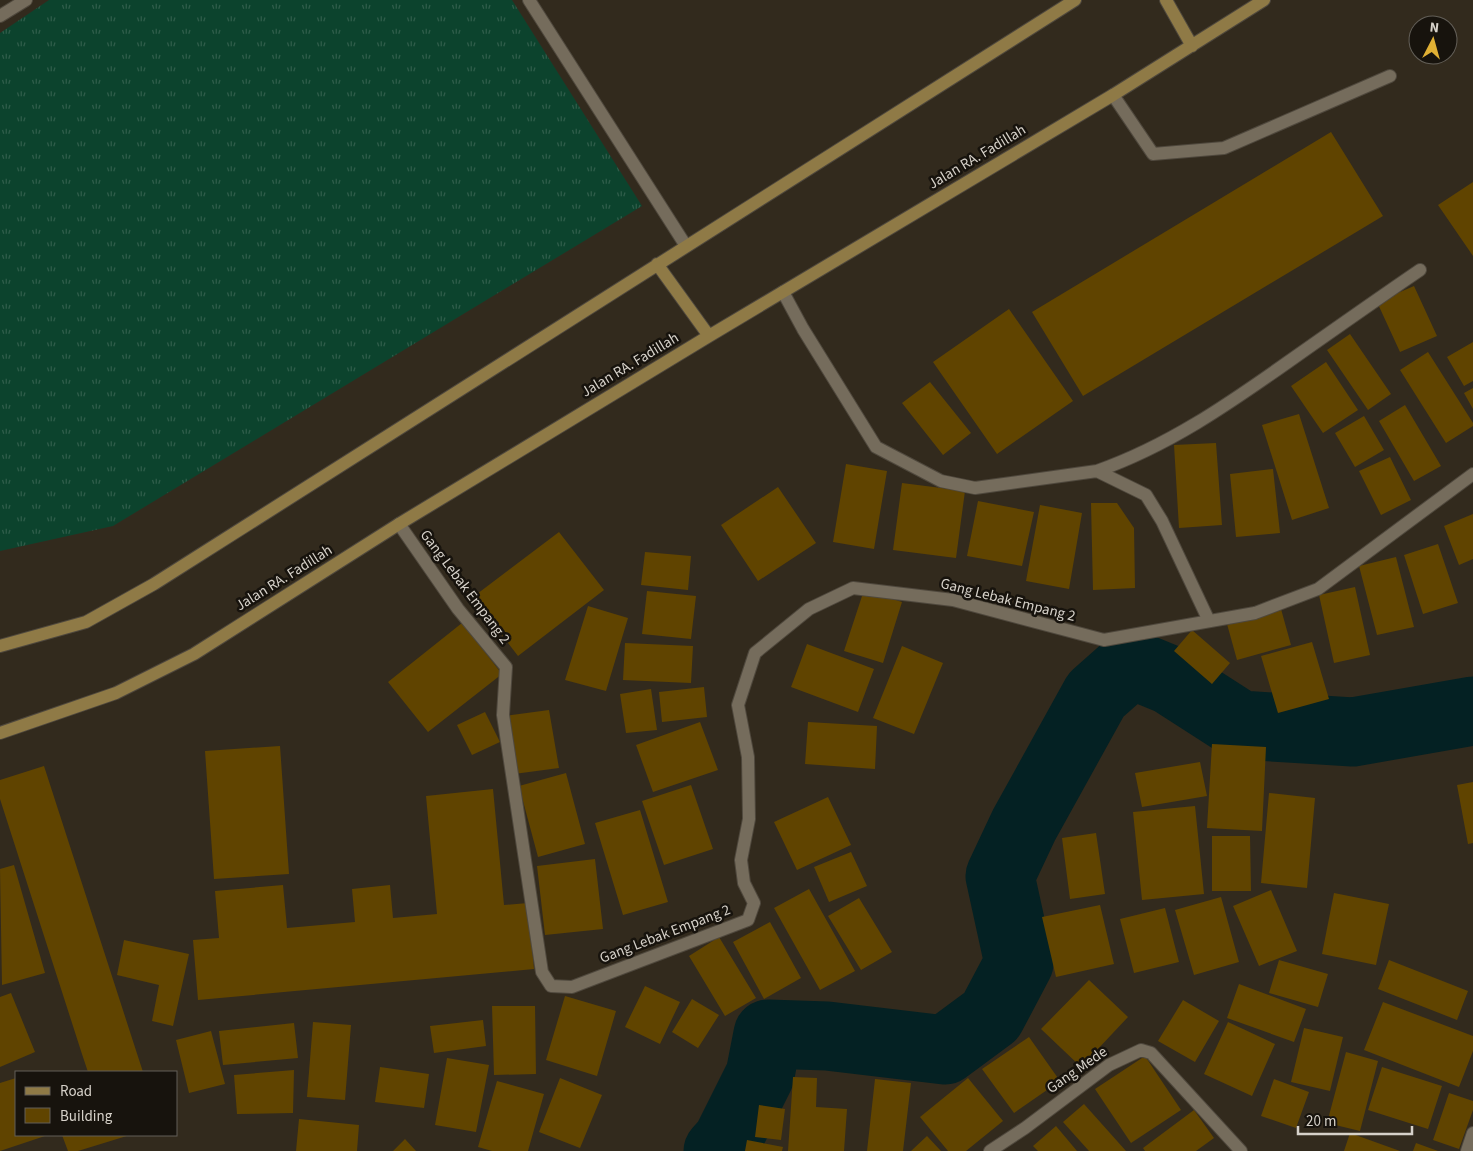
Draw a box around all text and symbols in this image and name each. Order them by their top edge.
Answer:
north arrow [1408,15,1458,65]
text: N [1429,18,1440,38]
street label: Jalan RA. Fadillah [924,120,1030,194]
street label: Jalan RA. Fadillah [577,328,683,402]
street label: Gang Lebak Empang 2 [415,525,515,649]
street label: Jalan RA. Fadillah [232,540,336,616]
street label: Gang Lebak Empang 2 [938,573,1078,627]
street label: Gang Lebak Empang 2 [597,899,733,969]
street label: Gang Mede [1042,1041,1112,1099]
legend [15,1071,178,1136]
text: Road [60,1081,92,1102]
scale bar [1298,1104,1412,1136]
text: Building [60,1106,113,1127]
text: 20 m [1306,1111,1336,1132]

